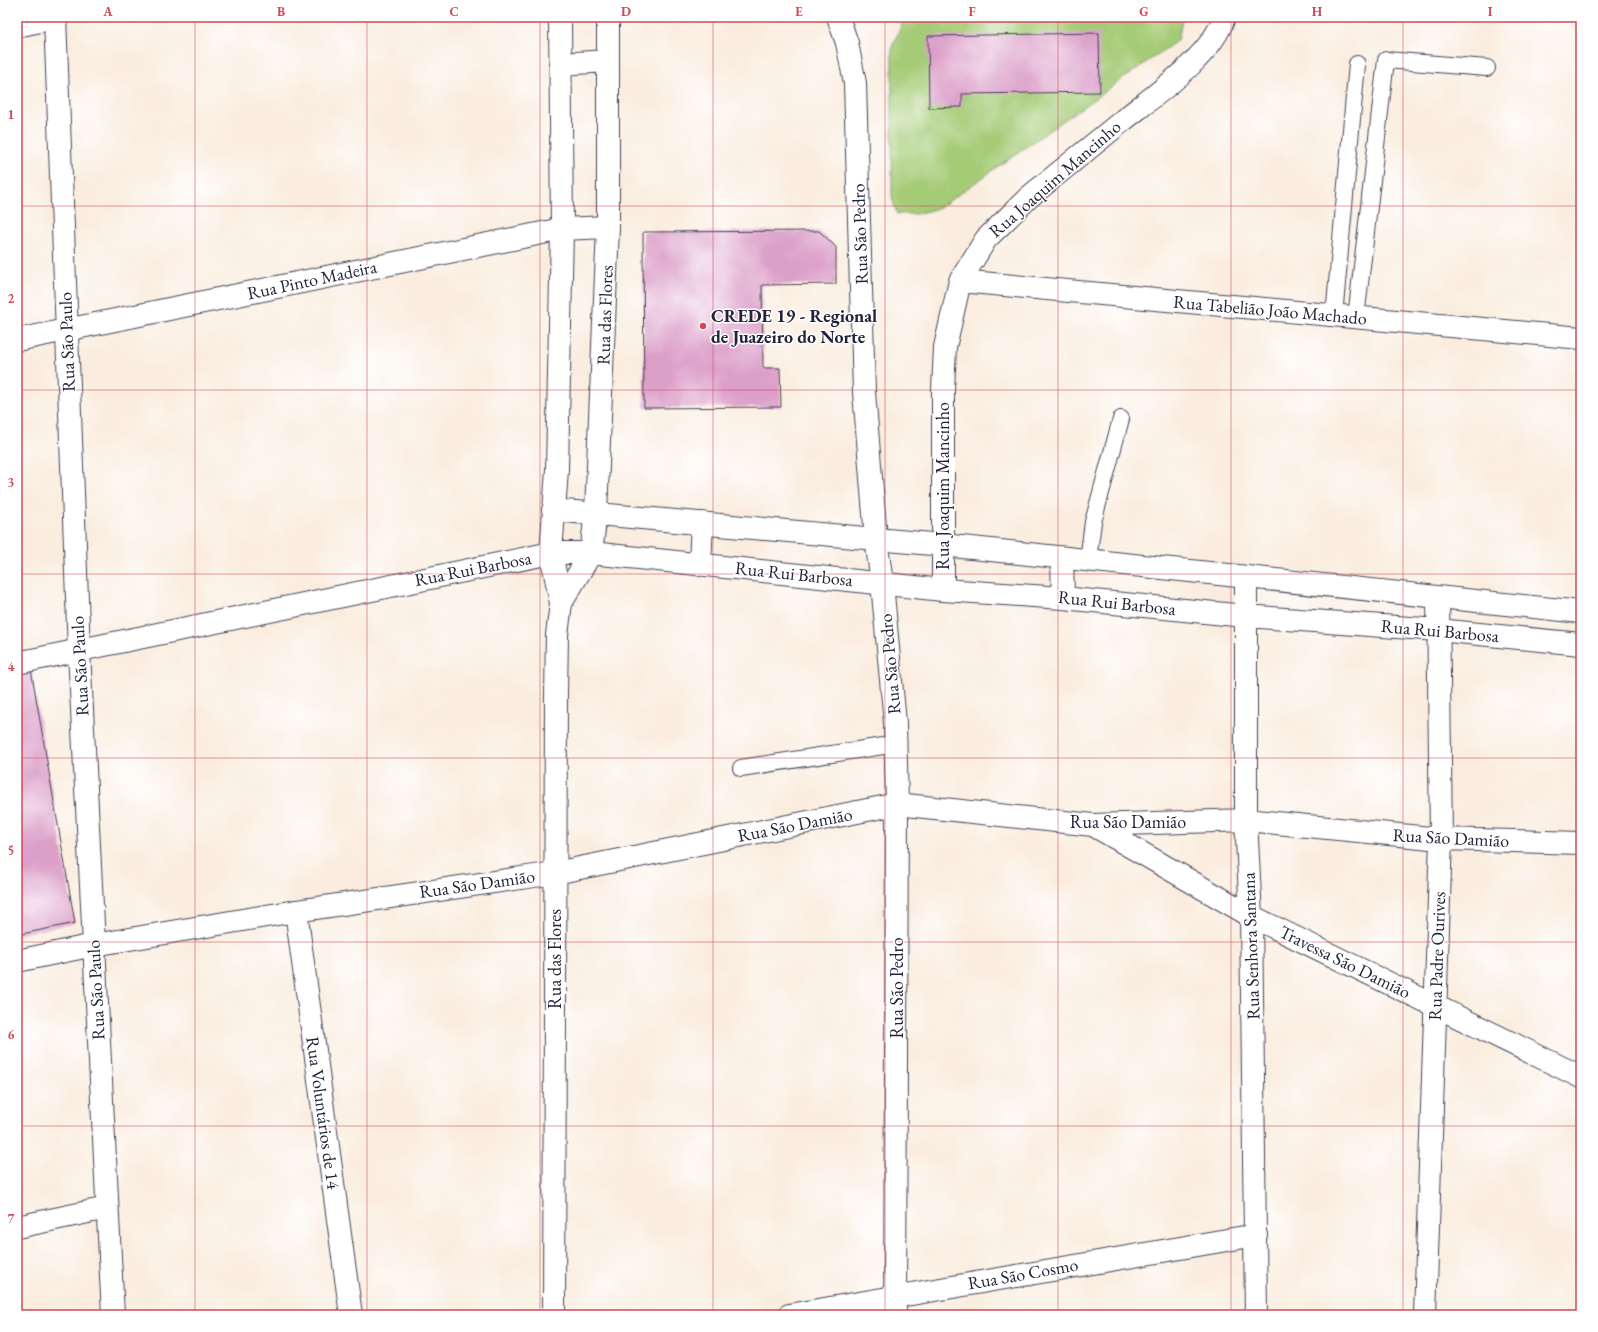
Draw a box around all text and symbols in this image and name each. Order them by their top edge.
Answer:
text: A [102,3,113,20]
text: B [277,3,285,20]
text: C [449,3,459,20]
text: D [621,3,631,20]
text: E [795,3,803,20]
text: F [968,3,976,20]
text: G [1139,3,1149,20]
text: H [1312,3,1323,20]
text: I [1488,3,1493,20]
text: 1 [8,106,15,123]
street label: Rua Joaquim Mancinho [984,115,1126,242]
street label: Rua São Pedro [846,183,873,285]
street label: Rua Pinto Madeira [245,254,380,304]
street label: Rua das Flores [591,264,618,365]
text: 2 [8,290,15,307]
street label: Rua Tabelião João Machado [1172,290,1368,329]
street label: Rua São Paulo [53,292,80,392]
place label: CREDE 19 - Regional de Juazeiro do Norte [711,304,877,348]
marker: CREDE 19 - Regional de Juazeiro do Norte [698,321,708,331]
street label: Rua Joaquim Mancinho [931,402,954,570]
text: 3 [8,474,15,491]
street label: Rua Rui Barbosa [413,546,534,591]
street label: Rua Rui Barbosa [734,556,855,591]
street label: Rua Rui Barbosa [1057,585,1178,620]
street label: Rua São Pedro [874,613,905,715]
street label: Rua Rui Barbosa [1380,614,1501,647]
street label: Rua São Paulo [65,615,94,717]
text: 4 [8,658,15,675]
street label: Rua São Damião [736,802,854,847]
street label: Rua São Damião [1070,810,1186,833]
street label: Rua São Damião [1392,823,1510,852]
text: 5 [8,842,14,859]
street label: Rua São Damião [418,864,536,903]
street label: Rua Senhora Santana [1236,871,1265,1020]
street label: Rua Padre Ourives [1423,891,1450,1021]
street label: Rua das Flores [543,909,566,1009]
street label: Travessa São Damião [1276,920,1415,1003]
street label: Rua São Pedro [885,937,908,1039]
street label: Rua São Paulo [81,939,110,1041]
text: 6 [8,1026,15,1043]
street label: Rua Voluntários de 14 [301,1035,346,1191]
text: 7 [8,1210,15,1227]
street label: Rua São Cosmo [966,1252,1080,1295]

